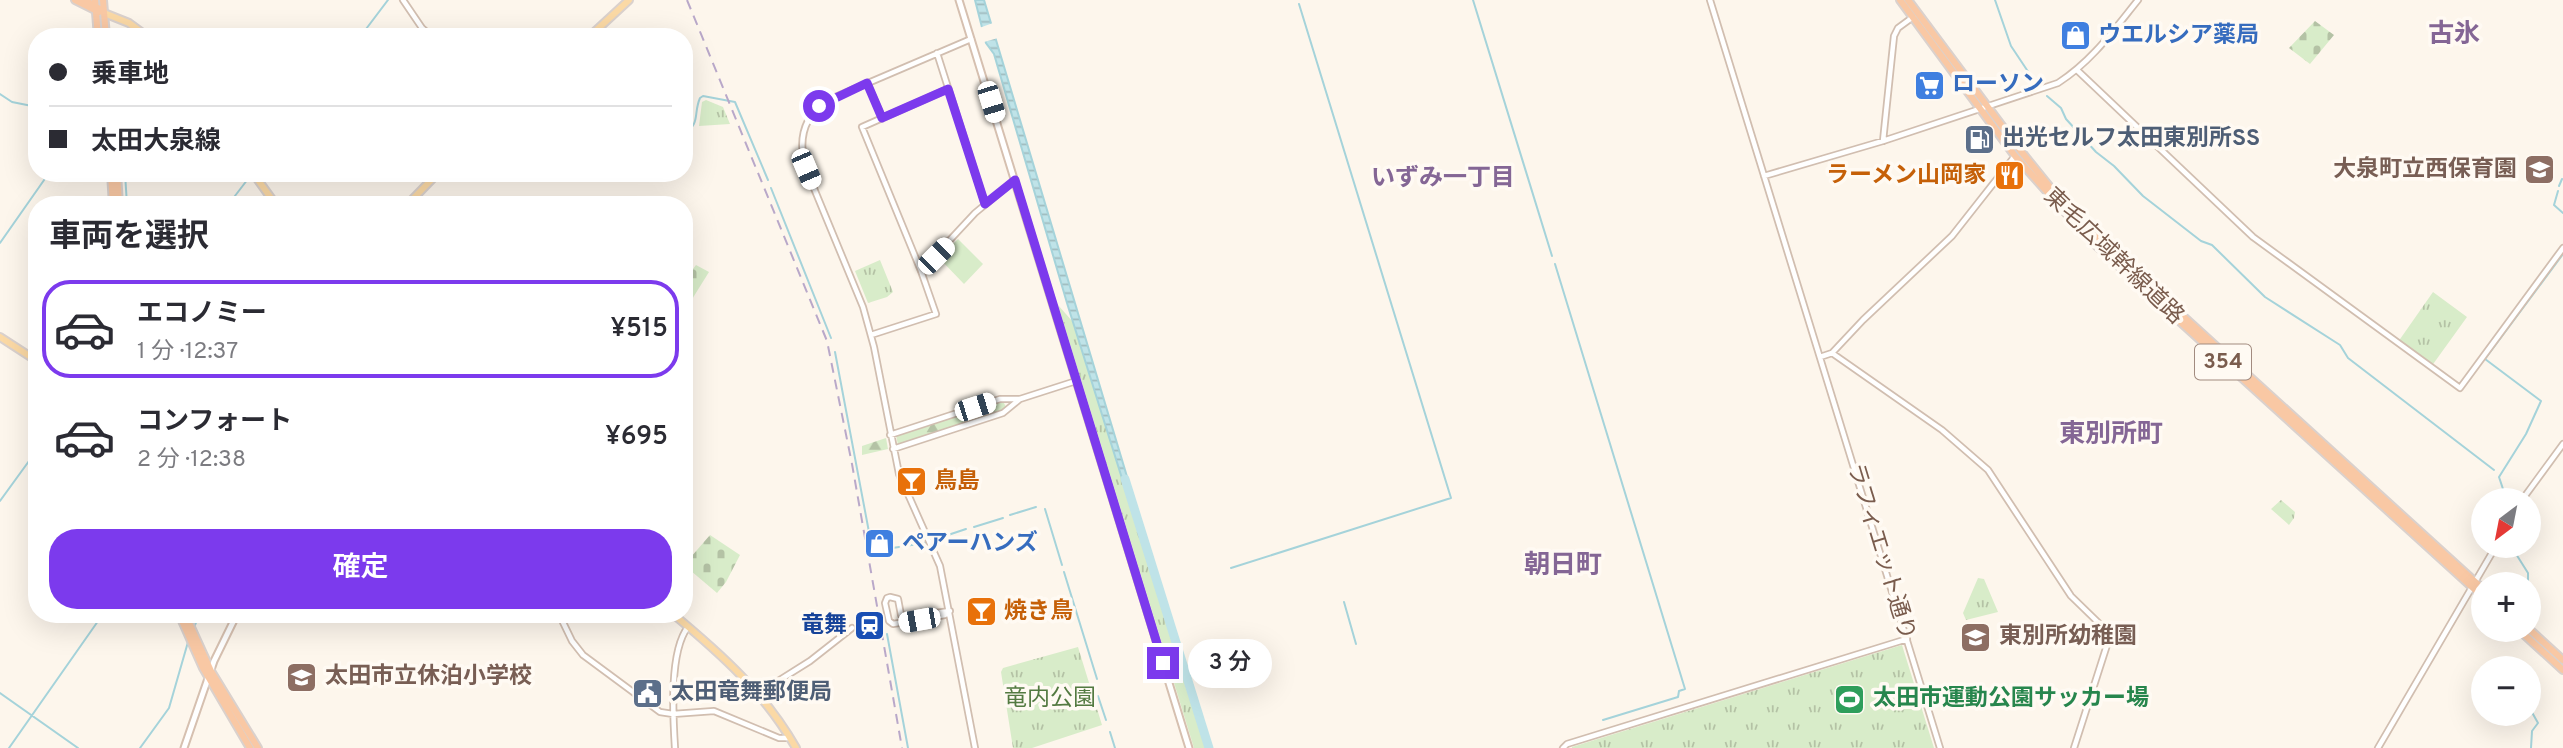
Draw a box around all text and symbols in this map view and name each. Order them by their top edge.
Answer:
shop icon: ウエルシア薬局 [2058,19,2092,53]
district label: 古氷 [2428,19,2480,52]
place label: ウエルシア薬局 [2098,22,2259,51]
text: 乗車地 [91,59,169,92]
supermarket icon: ローソン [1912,68,1946,102]
place label: ローソン [1952,71,2044,100]
car [975,79,1008,125]
route start [803,90,835,122]
fuel station icon: 出光セルフ太田東別所SS [1962,122,1996,156]
place label: 出光セルフ太田東別所SS [2002,125,2260,154]
text: 太田大泉線 [91,126,221,159]
car [789,146,824,192]
school or university icon: 大泉町立西保育園 [2523,153,2557,187]
place label: 大泉町立西保育園 [2333,156,2517,185]
restaurant icon: ラーメン山岡家 [1992,159,2026,193]
place label: ラーメン山岡家 [1826,162,1986,191]
district label: いずみ一丁目 [1371,164,1515,194]
street label: 東毛広域幹線道路 [2037,183,2189,331]
text: 車両を選択 [49,218,209,258]
car [914,234,959,278]
icon: car [53,298,116,361]
text: エコノミー [137,298,267,331]
text: ¥515 [610,313,668,346]
text: 1 分 · 12:37 [137,338,238,367]
road number: 354 [2195,344,2251,380]
car [952,391,999,423]
icon: car [53,406,116,469]
text: コンフォート [137,406,292,439]
district label: 東別所町 [2059,419,2163,452]
text: ¥695 [605,421,668,454]
text: 2 分 · 12:38 [137,446,246,475]
street label: ラフィエット通り [1839,460,1921,644]
bar icon: 鳥島 [894,465,928,499]
place label: 鳥島 [934,468,980,497]
north arrow [2471,488,2541,558]
map controls [2471,488,2541,726]
shop icon: ペアーハンズ [862,527,896,561]
button: 確定 [49,529,672,609]
place label: ペアーハンズ [902,530,1038,559]
district label: 朝日町 [1524,550,1602,583]
button: + [2471,572,2541,642]
bar icon: 焼き鳥 [964,595,998,629]
place label: 焼き鳥 [1004,598,1073,627]
car [897,606,942,634]
station icon: 竜舞 [853,609,887,643]
place label: 竜舞 [801,612,847,641]
school or university icon: 東別所幼稚園 [1959,620,1993,654]
place label: 東別所幼稚園 [1999,623,2137,652]
callout: 3 分 [1188,638,1272,688]
route end [1147,647,1179,679]
text: 3 分 [1209,649,1251,678]
button: − [2471,656,2541,726]
school or university icon: 太田市立休泊小学校 [285,660,319,694]
place label: 太田市立休泊小学校 [325,663,532,692]
public building icon: 太田竜舞郵便局 [631,676,665,710]
place label: 太田竜舞郵便局 [671,679,832,708]
sports icon: 太田市運動公園サッカー場 [1833,682,1867,716]
park label: 竜内公園 [1004,685,1096,714]
place label: 太田市運動公園サッカー場 [1873,685,2149,714]

